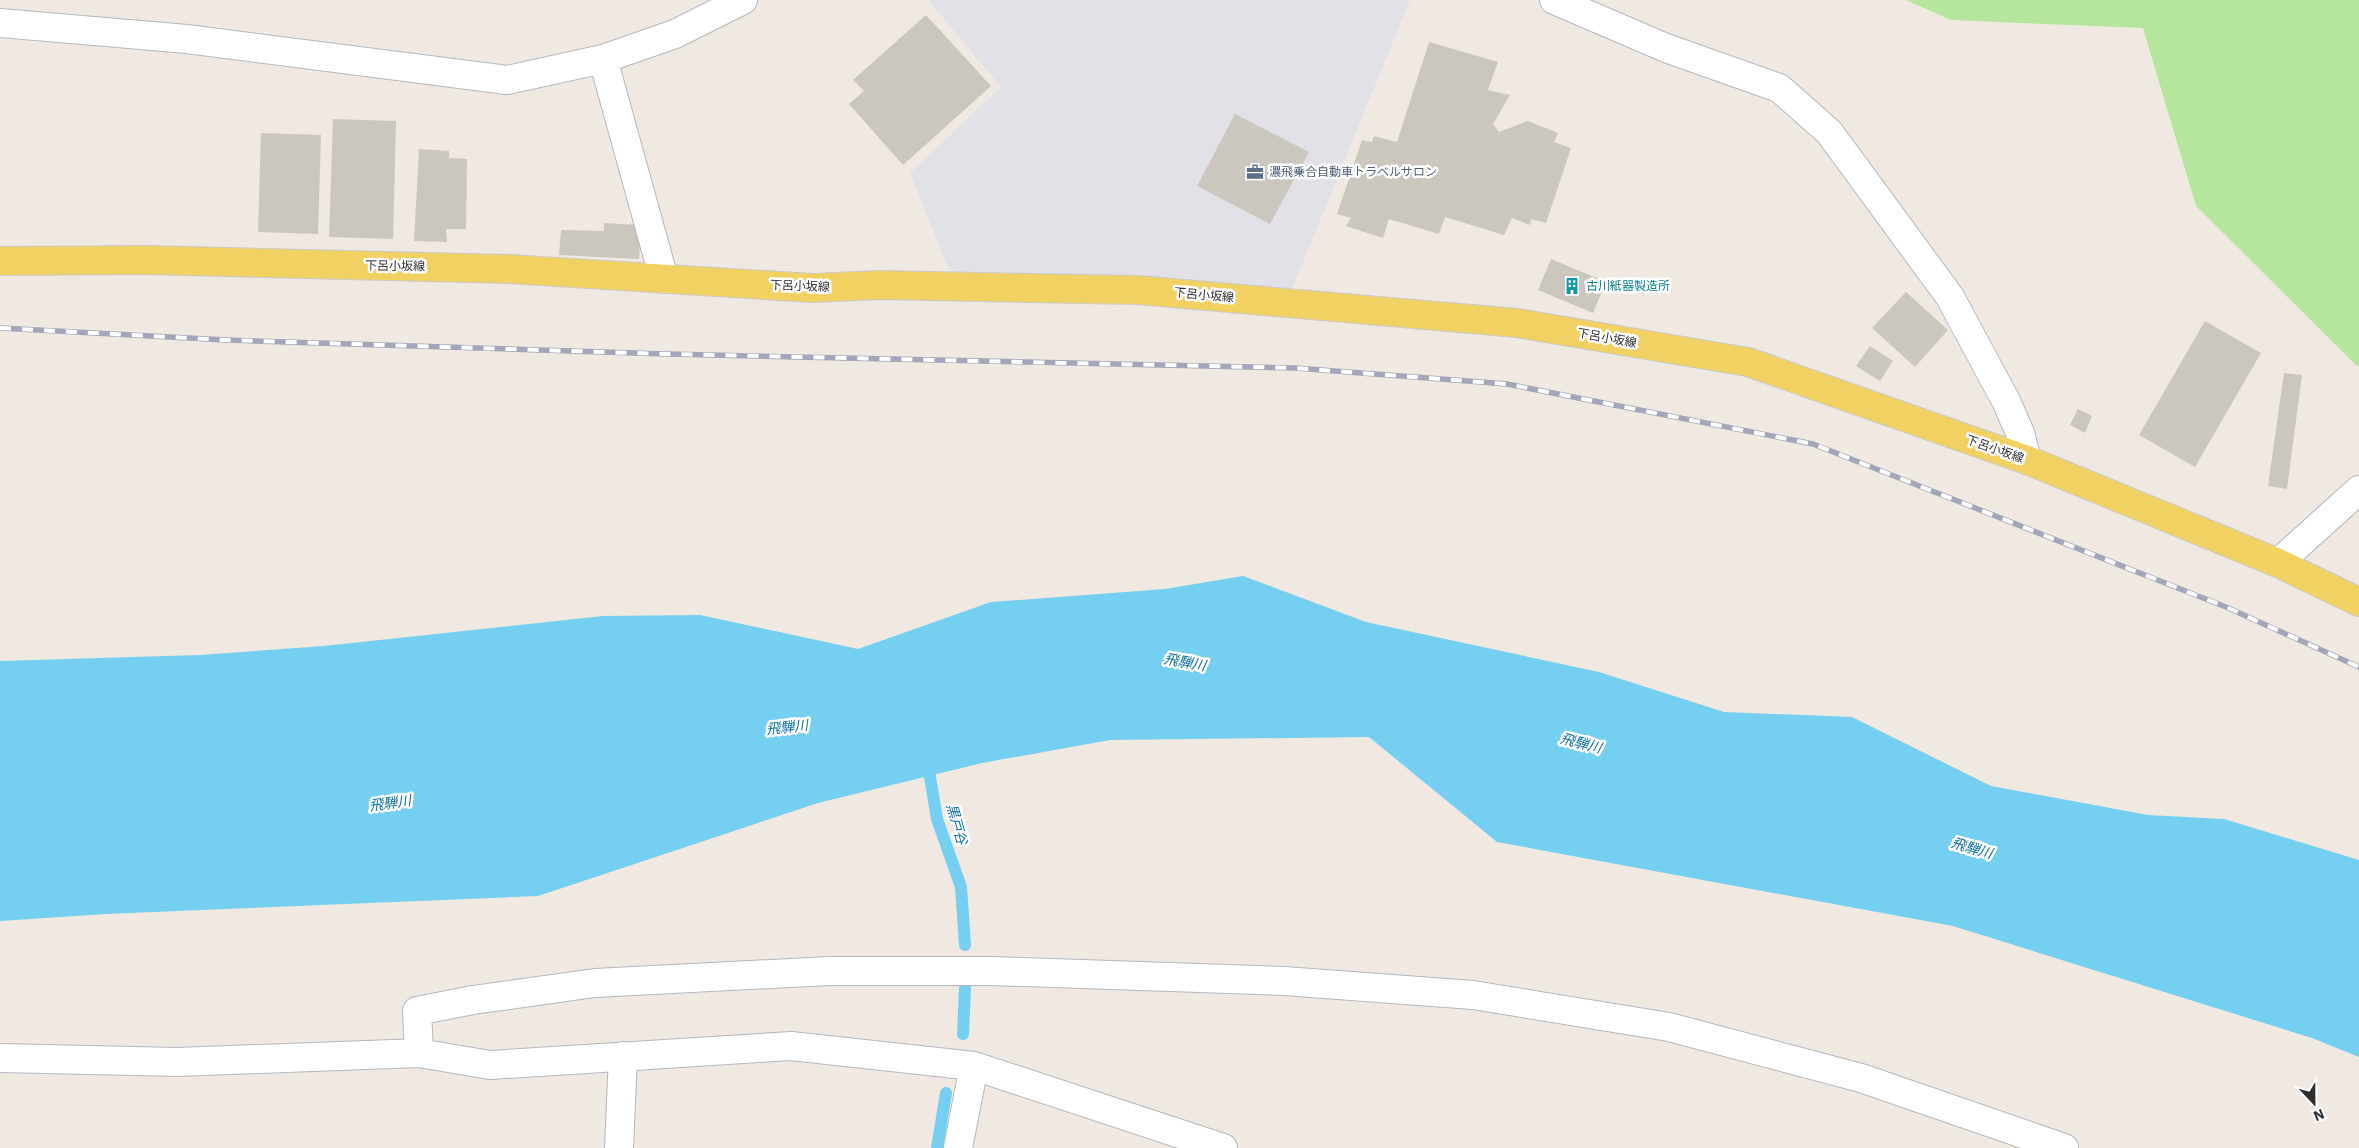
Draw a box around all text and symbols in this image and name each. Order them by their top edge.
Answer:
office icon: 濃飛乗合自動車トラベルサロン [1245,162,1265,182]
place label: 濃飛乗合自動車トラベルサロン [1269,164,1437,179]
street label: 下呂小坂線 [365,257,425,274]
building icon: 古川紙器製造所 [1562,276,1582,296]
street label: 下呂小坂線 [770,277,830,294]
place label: 古川紙器製造所 [1586,278,1670,293]
street label: 下呂小坂線 [1173,284,1235,305]
street label: 下呂小坂線 [1576,325,1638,350]
street label: 下呂小坂線 [1964,432,2026,465]
water label: 飛騨川 [1163,649,1209,675]
water label: 飛騨川 [765,716,811,738]
water label: 飛騨川 [1558,729,1605,757]
water label: 飛騨川 [368,791,414,815]
water label: 黒戸谷 [943,801,972,848]
water label: 飛騨川 [1949,834,1997,863]
north arrow [2289,1078,2339,1128]
text: N [2311,1105,2327,1125]

